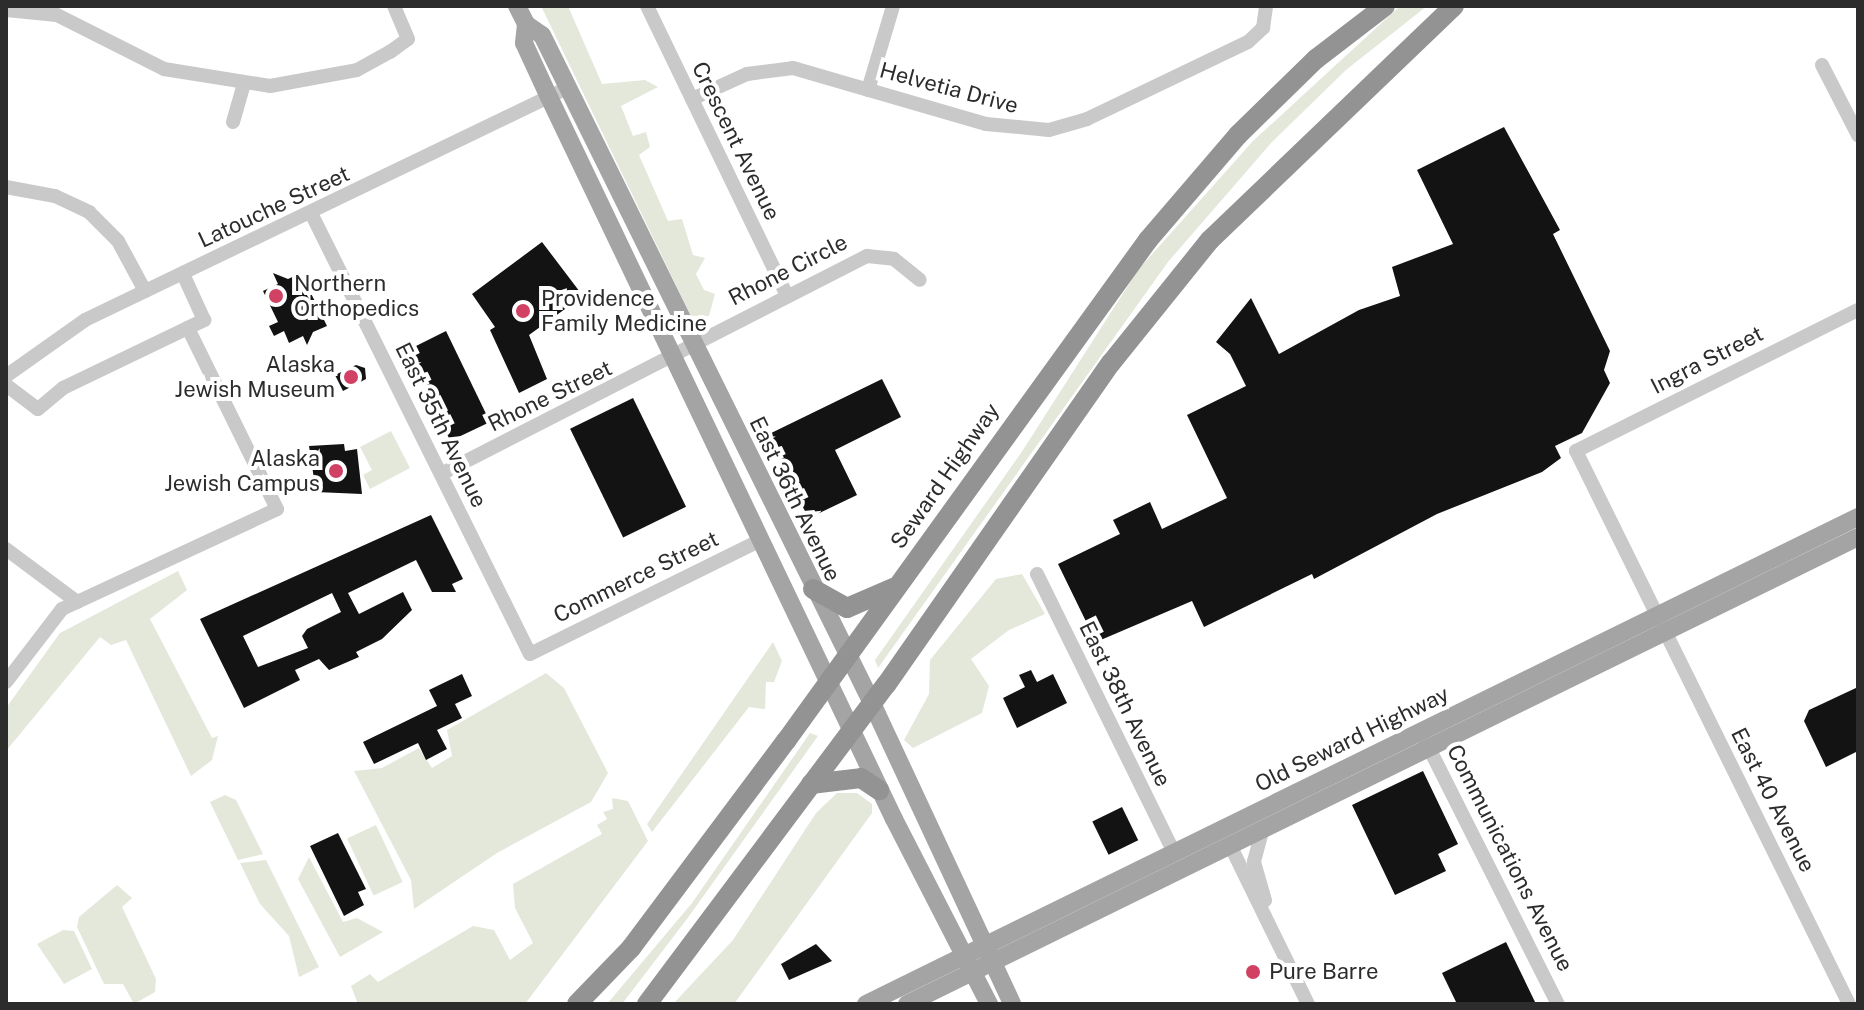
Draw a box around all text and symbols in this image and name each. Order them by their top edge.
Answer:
street label: Crescent Avenue [686,57,786,225]
street label: Helvetia Drive [877,57,1021,119]
street label: Latouche Street [194,160,354,254]
street label: Rhone Circle [724,229,852,311]
place label: Northern Orthopedics [294,270,419,322]
marker: Northern Orthopedics [265,285,287,307]
place label: Providence Family Medicine [541,285,707,336]
marker: Providence Family Medicine [512,300,534,322]
street label: Ingra Street [1646,320,1768,400]
street label: East 35th Avenue [390,338,492,512]
place label: Alaska Jewish Museum [175,351,335,402]
street label: Rhone Street [484,355,616,437]
marker: Alaska Jewish Museum [342,368,360,386]
street label: Seward Highway [885,398,1005,554]
street label: East 36th Avenue [744,412,846,586]
place label: Alaska Jewish Campus [164,445,320,496]
marker: Alaska Jewish Campus [327,462,345,480]
street label: Commerce Street [549,526,723,628]
street label: East 38th Avenue [1074,617,1176,791]
street label: Old Seward Highway [1251,681,1453,797]
street label: East 40 Avenue [1725,723,1821,877]
street label: Communications Avenue [1441,740,1579,976]
place label: Pure Barre [1269,959,1378,985]
marker: Pure Barre [1244,963,1262,981]

